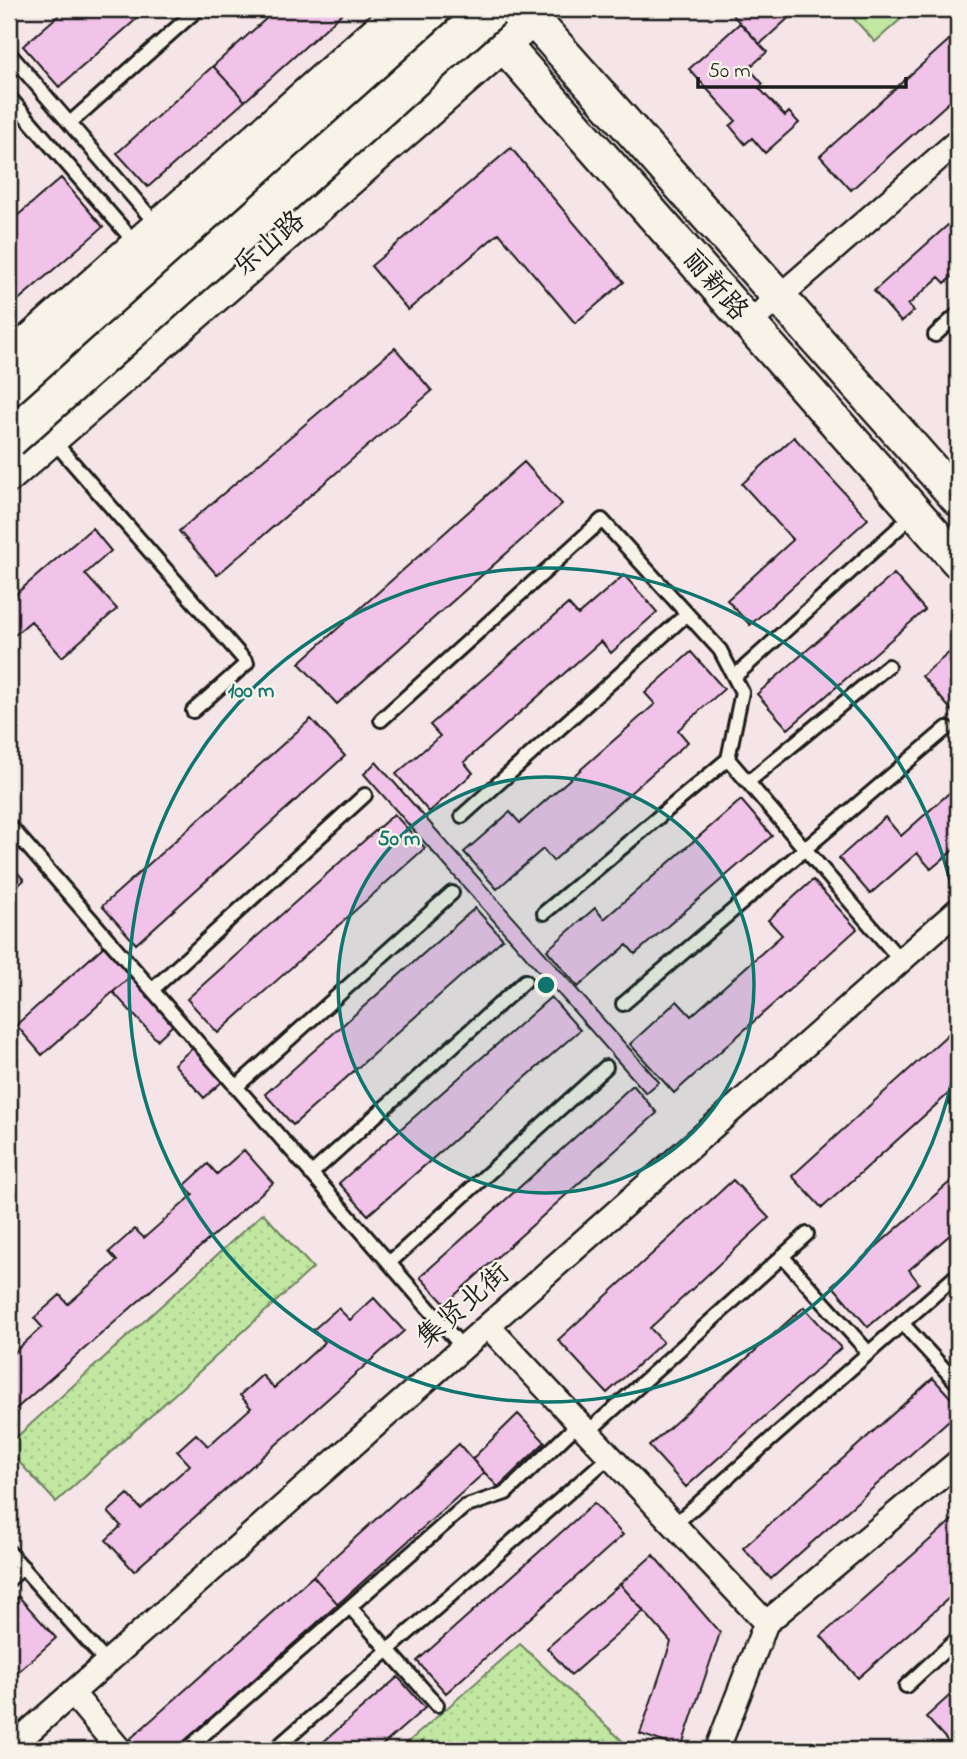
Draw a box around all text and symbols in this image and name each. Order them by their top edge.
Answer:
scale bar [698,46,906,90]
text: 50 m [708,57,751,87]
street label: 乐山路 [225,202,315,288]
street label: 丽新路 [671,241,757,331]
text: 100 m [228,677,274,707]
text: 50 m [378,825,420,855]
centre of rings [534,973,558,997]
street label: 集贤北街 [408,1255,520,1359]

